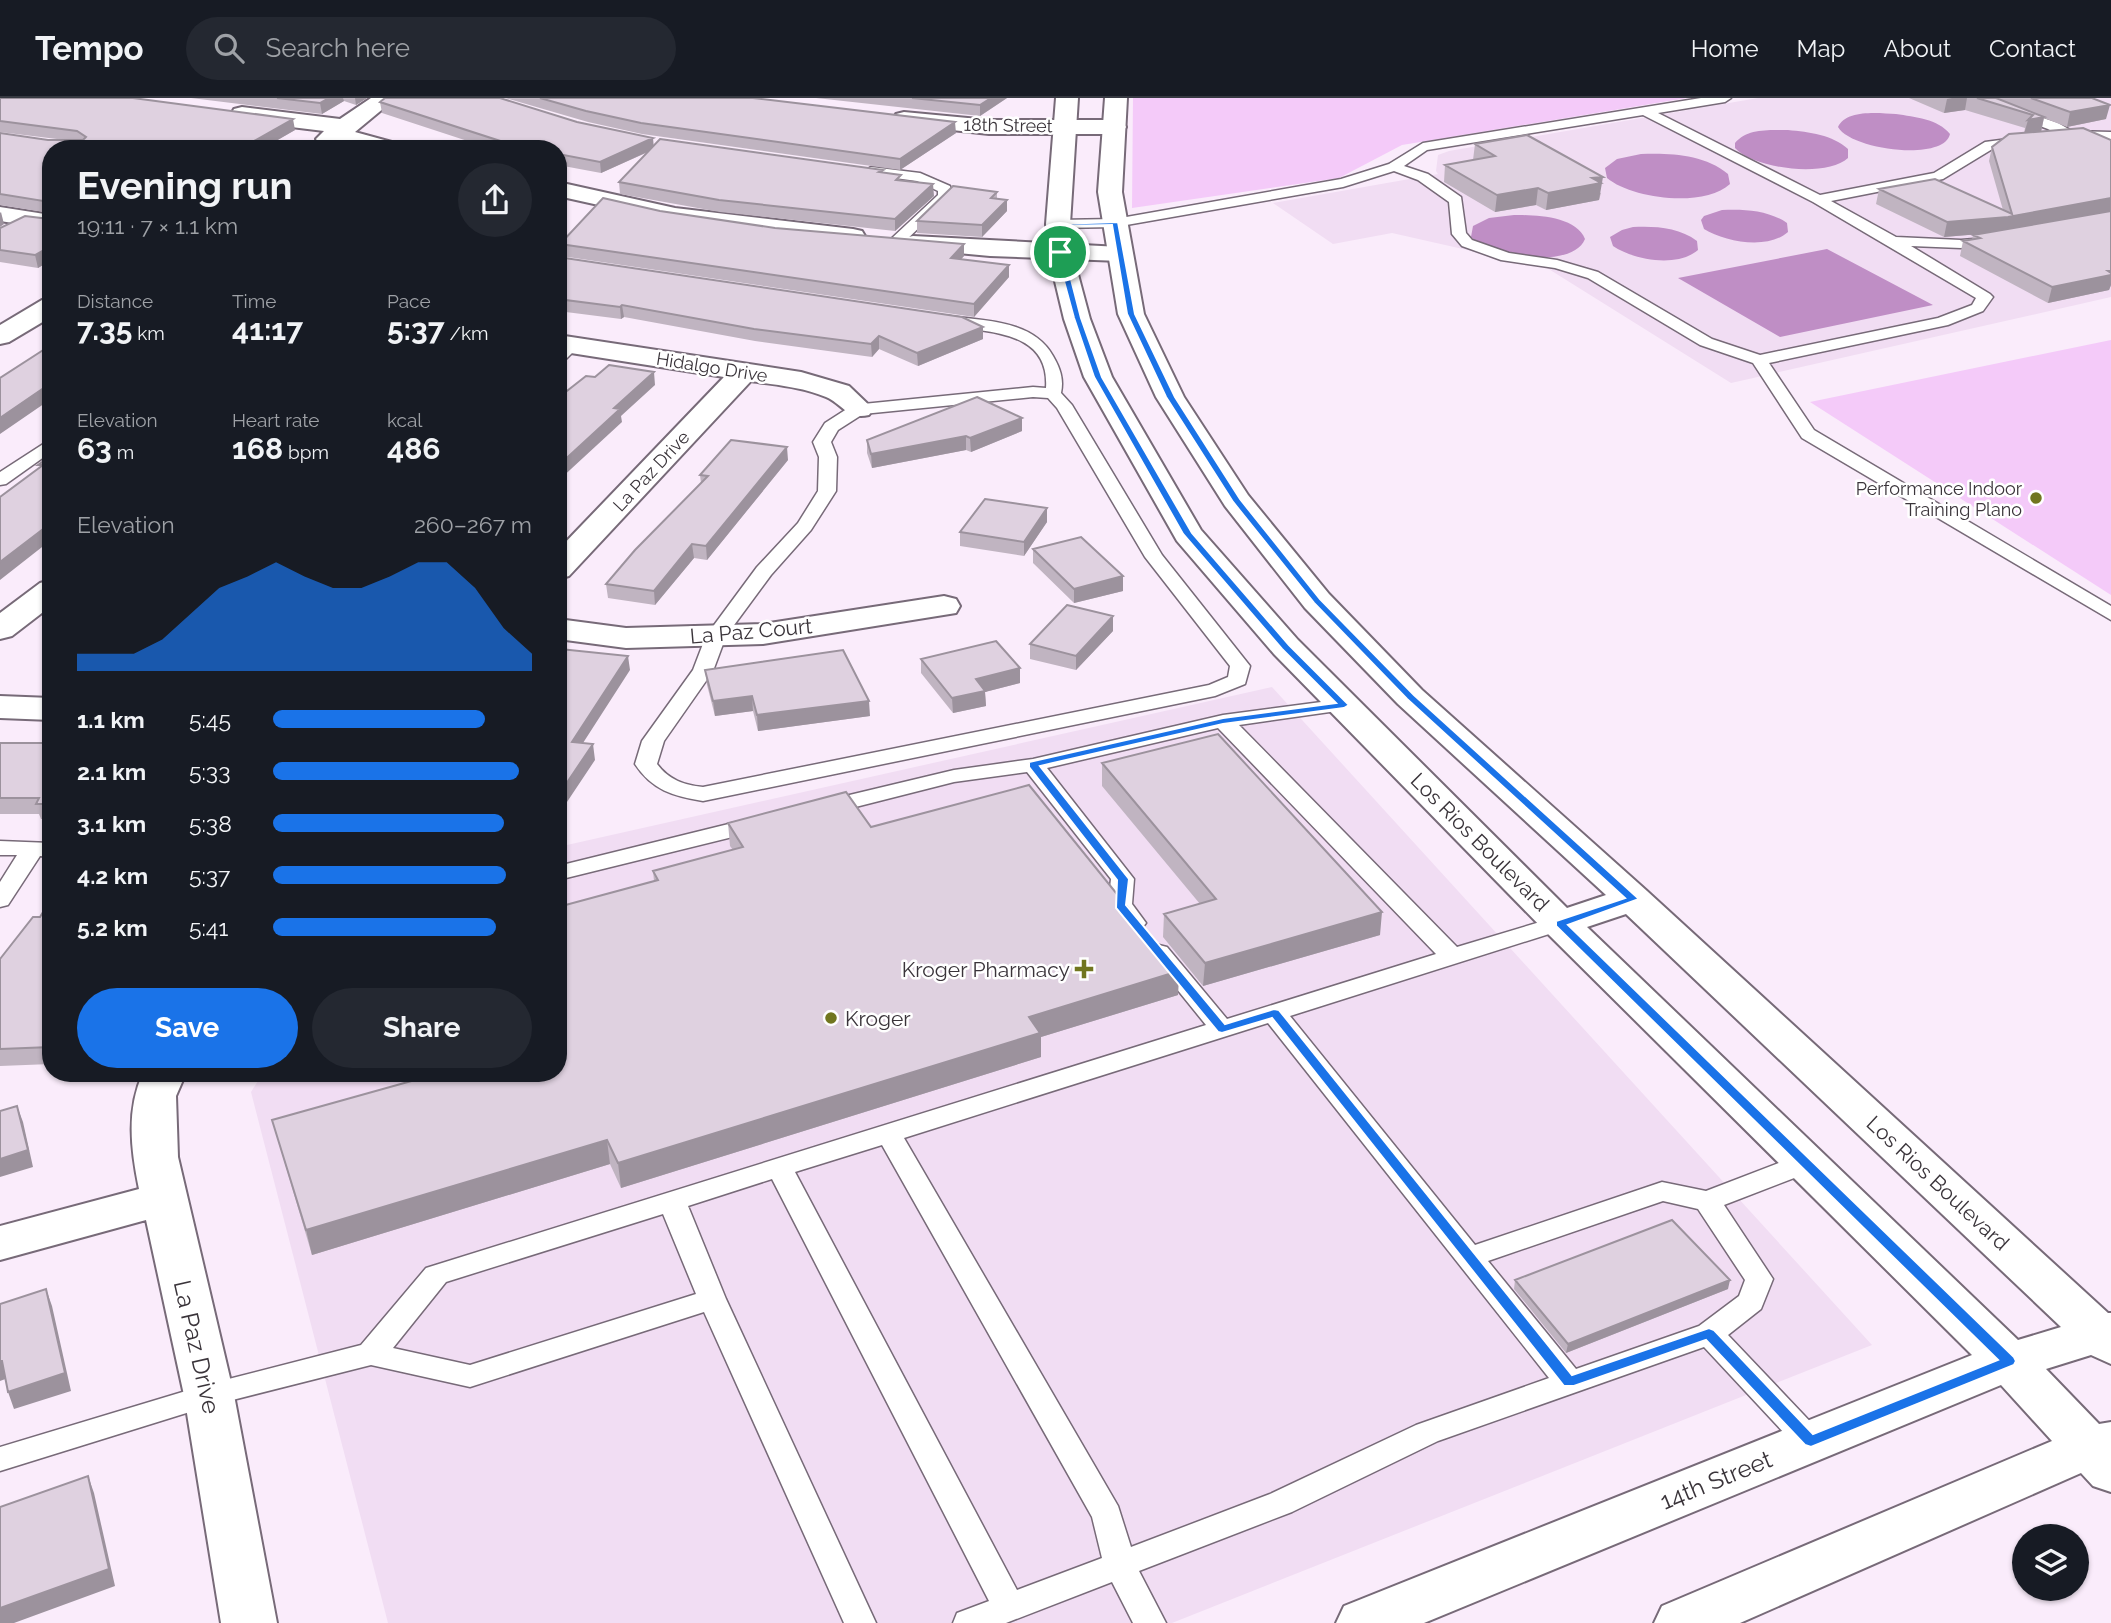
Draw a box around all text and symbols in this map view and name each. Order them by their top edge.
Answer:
search box [186,17,676,80]
text: Tempo [35,29,144,68]
icon: search [210,29,248,67]
text: Search here [266,33,410,63]
text: Home [1691,34,1759,63]
text: Map [1797,34,1845,63]
text: About [1883,34,1951,63]
text: Contact [1989,34,2076,63]
street label: 18th Street [963,114,1053,136]
text: Evening run [77,163,292,208]
button: share [458,163,532,237]
text: 19:11 · 7 × 1.1 km [77,212,238,239]
pin [1030,222,1090,282]
icon: arrive [1041,233,1079,271]
text: Distance [77,290,153,312]
text: Time [232,290,276,312]
text: Pace [387,290,431,312]
text: 7.35 [77,312,132,347]
text: 41:17 [232,312,303,347]
text: 5:37 [387,312,445,347]
text: km [132,322,165,344]
text: /km [445,322,488,344]
street label: Hidalgo Drive [655,348,770,386]
text: Elevation [77,409,158,431]
text: Heart rate [232,409,320,431]
text: kcal [387,409,423,431]
street label: La Paz Drive [608,426,694,516]
text: 63 [77,431,112,466]
text: 168 [232,431,283,466]
text: 486 [387,431,440,466]
text: m [112,441,134,463]
text: bpm [283,441,329,463]
place label: Performance Indoor Training Plano [1856,478,2023,520]
marker: Performance Indoor Training Plano [2028,490,2044,506]
text: Elevation [77,511,175,538]
text: 260–267 m [414,511,532,538]
street label: La Paz Court [689,613,813,649]
text: 1.1 km [77,706,145,733]
text: 5:45 [189,706,231,733]
text: 2.1 km [77,758,146,785]
text: 5:33 [189,758,230,785]
street label: Los Rios Boulevard [1406,768,1554,916]
text: 3.1 km [77,810,146,837]
text: 5:38 [189,810,232,837]
text: 4.2 km [77,862,148,889]
text: 5:37 [189,862,230,889]
text: 5.2 km [77,914,148,941]
text: 5:41 [189,914,228,941]
place label: Kroger Pharmacy [902,957,1070,982]
marker: Kroger Pharmacy [1076,961,1092,977]
button: Save [77,988,298,1068]
button: Share [312,988,532,1068]
place label: Kroger [845,1006,911,1031]
marker: Kroger [823,1010,839,1026]
street label: Los Rios Boulevard [1862,1111,2014,1255]
street label: La Paz Drive [168,1277,226,1417]
street label: 14th Street [1656,1444,1776,1516]
map controls [2012,1524,2089,1601]
button: layers [2012,1524,2089,1601]

